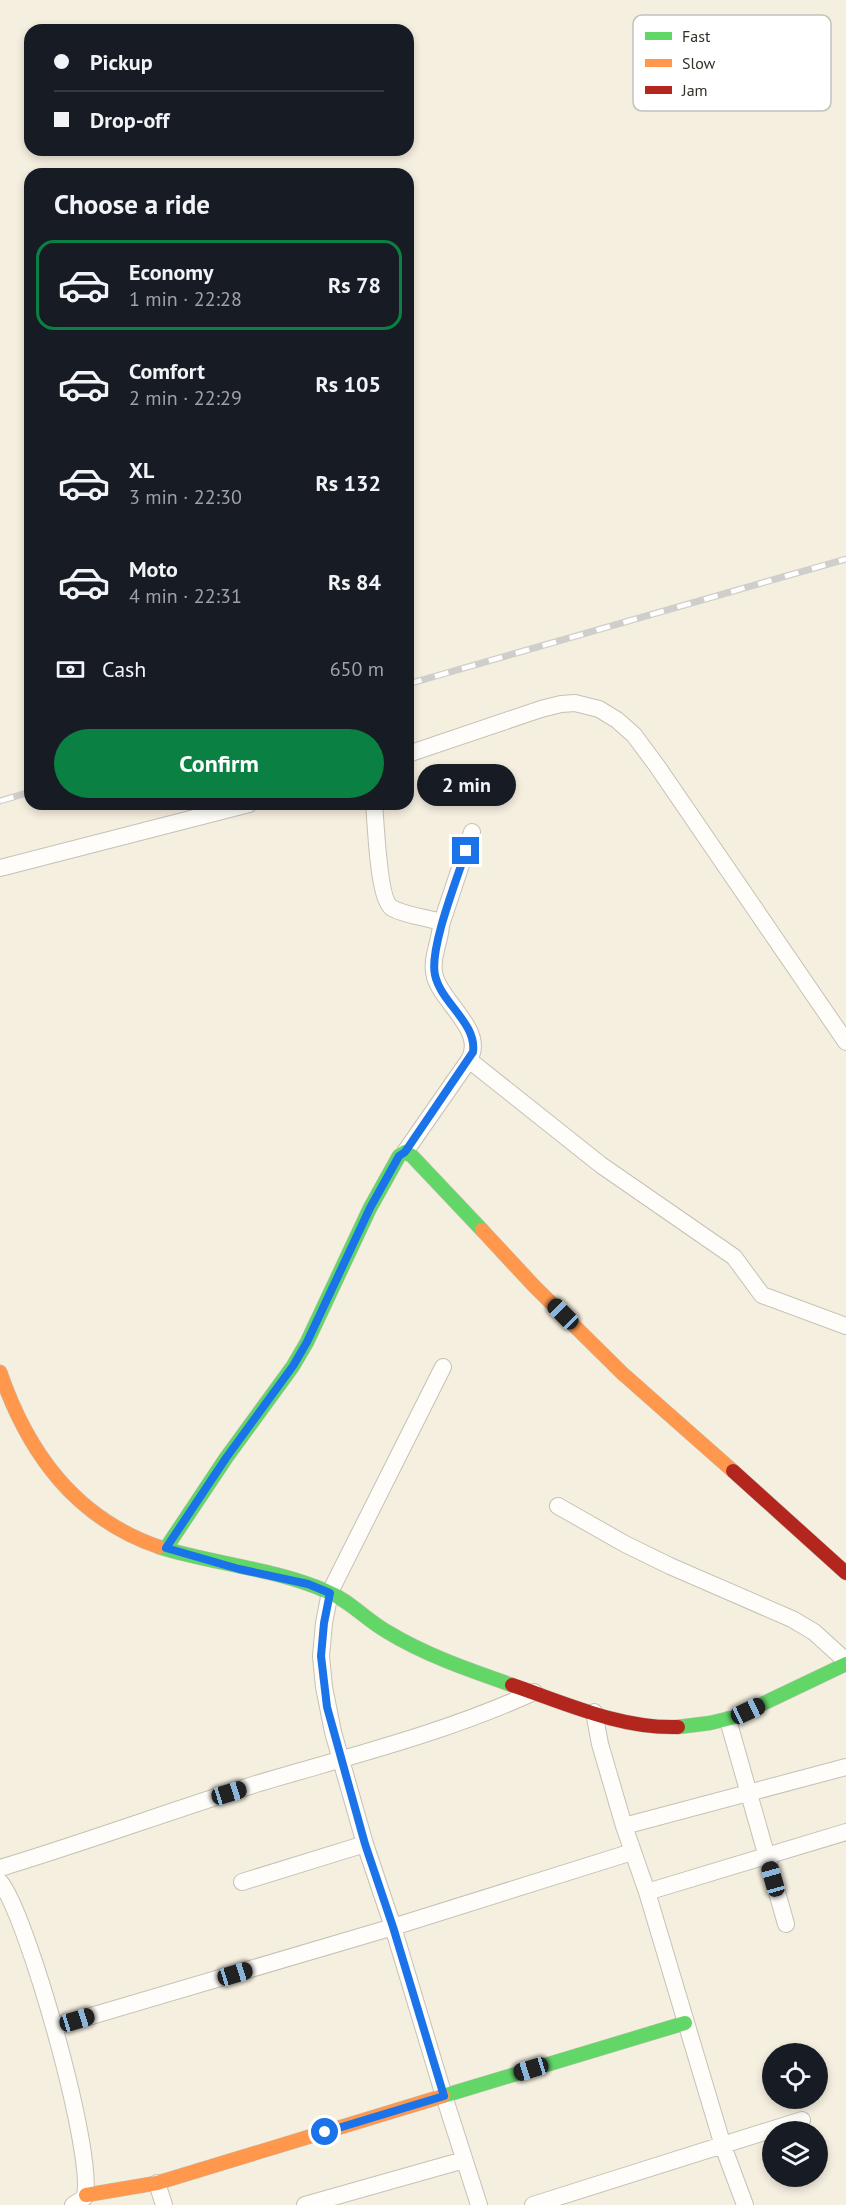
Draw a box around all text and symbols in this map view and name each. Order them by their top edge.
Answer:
legend [633,15,831,111]
text: Fast [682,26,711,46]
text: Pickup [90,48,153,76]
text: Slow [682,53,716,73]
text: Jam [681,80,708,100]
text: Drop-off [90,106,169,134]
text: Choose a ride [54,187,210,221]
icon: car [57,258,111,312]
text: Economy [129,258,213,286]
text: Rs 78 [328,271,381,299]
text: 1 min · 22:28 [129,286,242,312]
icon: car [57,357,111,411]
text: Comfort [129,357,205,385]
text: Rs 105 [315,370,381,398]
text: 2 min · 22:29 [129,385,242,411]
icon: car [57,456,111,510]
text: XL [129,456,154,484]
text: Rs 132 [315,469,381,497]
text: 3 min · 22:30 [129,484,242,510]
icon: car [57,555,111,609]
text: Moto [129,555,178,583]
text: Rs 84 [328,568,381,596]
text: 4 min · 22:31 [129,583,242,609]
icon: cash [54,653,87,686]
text: Cash [102,655,146,683]
text: 650 m [330,656,384,682]
button: Confirm [54,729,384,798]
callout: 2 min [416,764,516,806]
text: 2 min [442,772,491,798]
route end [452,837,479,864]
car [544,1295,582,1333]
car [728,1695,768,1727]
car [209,1779,249,1807]
car [759,1859,787,1899]
car [215,1960,255,1988]
car [57,2006,97,2034]
map controls [762,2043,828,2187]
button: locate [762,2043,828,2109]
car [511,2055,551,2083]
route start [311,2118,338,2145]
button: layers [762,2121,828,2187]

